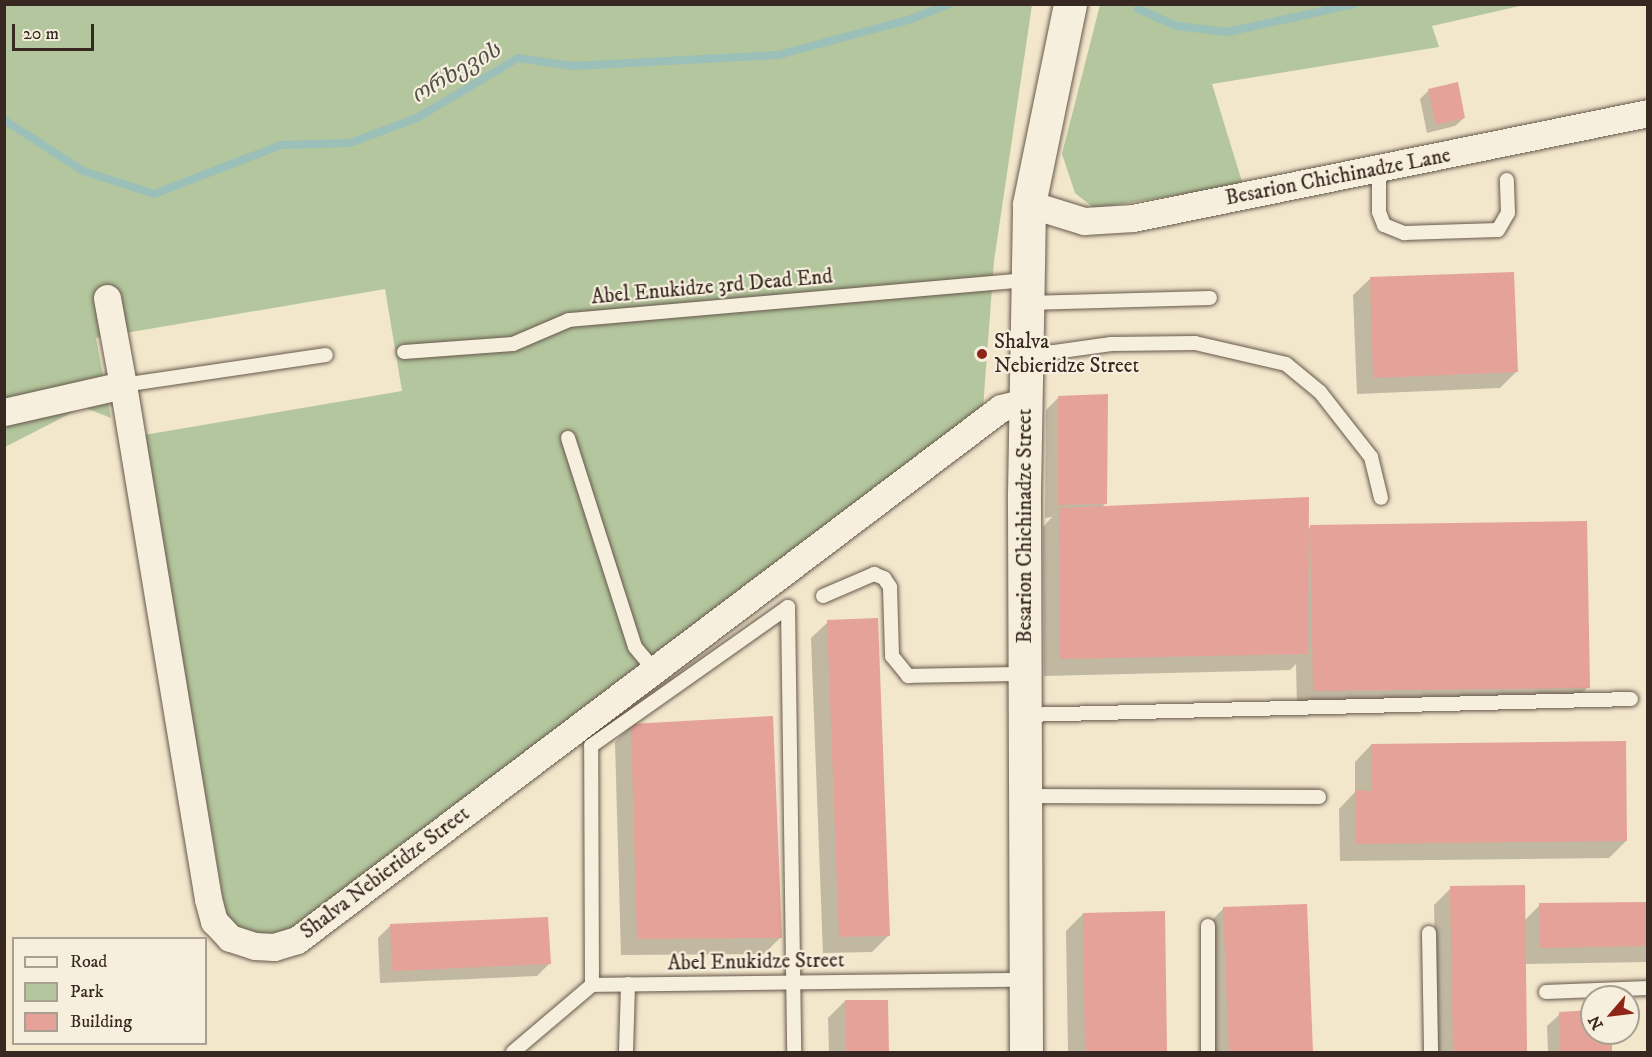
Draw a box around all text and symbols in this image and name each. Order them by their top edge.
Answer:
scale bar [15,12,98,50]
text: 20 m [23,23,59,45]
water label: ორხევის [407,37,505,109]
street label: Besarion Chichinadze Lane [1223,143,1453,211]
street label: Abel Enukidze 3rd Dead End [590,264,834,310]
place label: Shalva Nebieridze Street [994,329,1139,379]
marker: Shalva Nebieridze Street [975,347,989,361]
street label: Besarion Chichinadze Street [1012,408,1038,644]
street label: Shalva Nebieridze Street [296,801,474,945]
legend [12,937,207,1045]
street label: Abel Enukidze Street [667,948,845,976]
text: Road [70,951,107,973]
text: Park [70,981,104,1003]
north arrow [1580,985,1640,1045]
text: Building [70,1011,132,1033]
text: N [1584,1012,1608,1033]

